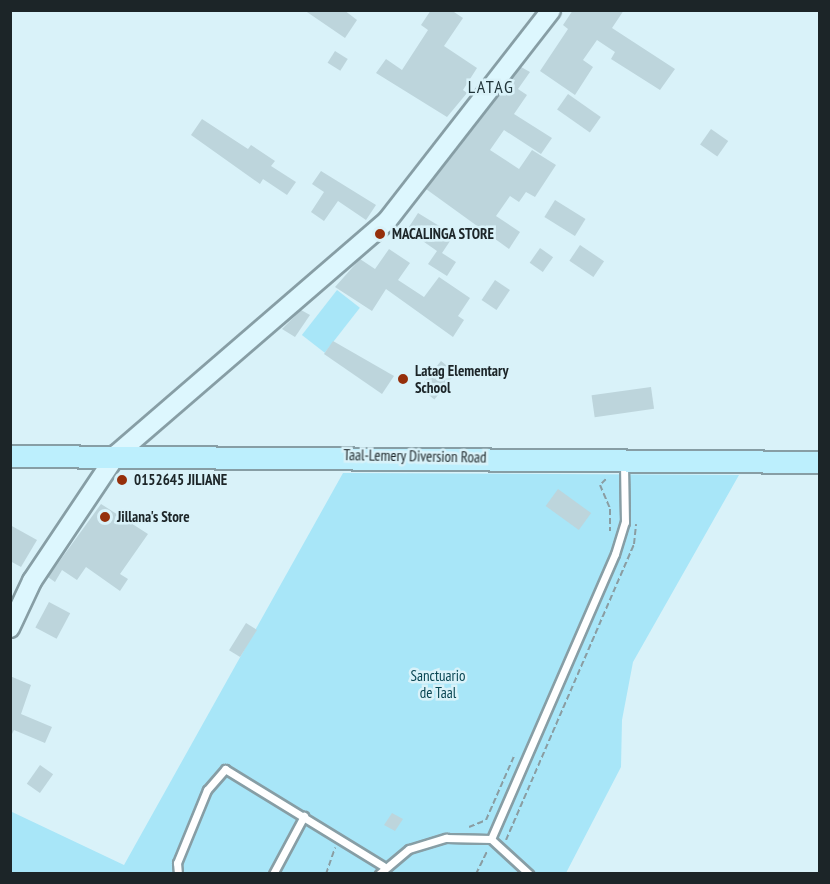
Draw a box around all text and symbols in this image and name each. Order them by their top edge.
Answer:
district label: LATAG [468,76,514,98]
place label: MACALINGA STORE [392,225,495,243]
marker: MACALINGA STORE [373,227,387,241]
place label: Latag Elementary School [415,361,508,396]
marker: Latag Elementary School [396,372,410,386]
street label: Taal-Lemery Diversion Road [343,446,487,466]
place label: 0152645 JILIANE [134,471,227,489]
marker: 0152645 JILIANE [115,473,129,487]
place label: Jillana's Store [117,508,190,526]
marker: Jillana's Store [98,510,112,524]
park label: Sanctuario de Taal [411,666,465,701]

